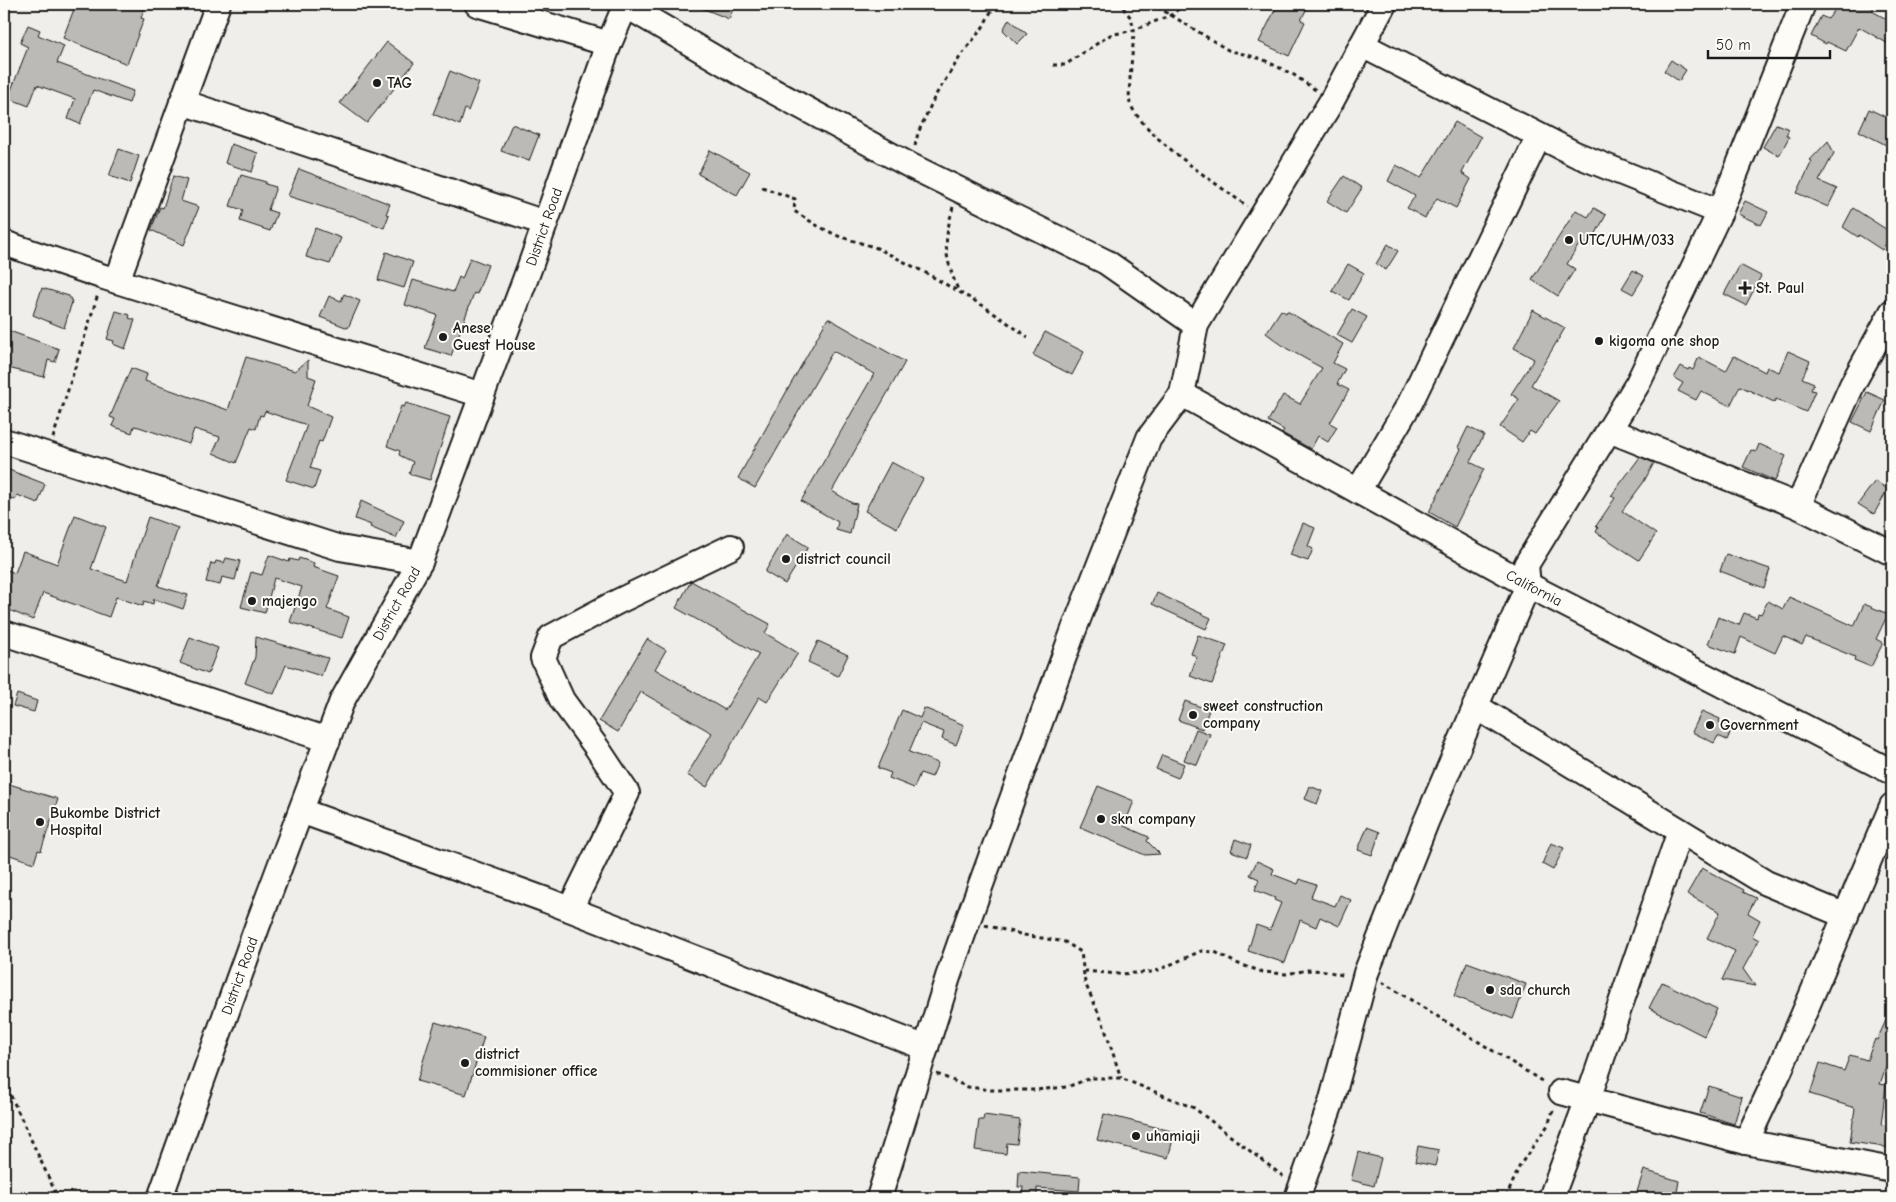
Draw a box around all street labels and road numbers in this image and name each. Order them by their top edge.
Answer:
street label: District Road [522,185,566,268]
street label: District Road [369,564,425,644]
street label: California [1503,566,1565,610]
street label: District Road [217,934,262,1017]

